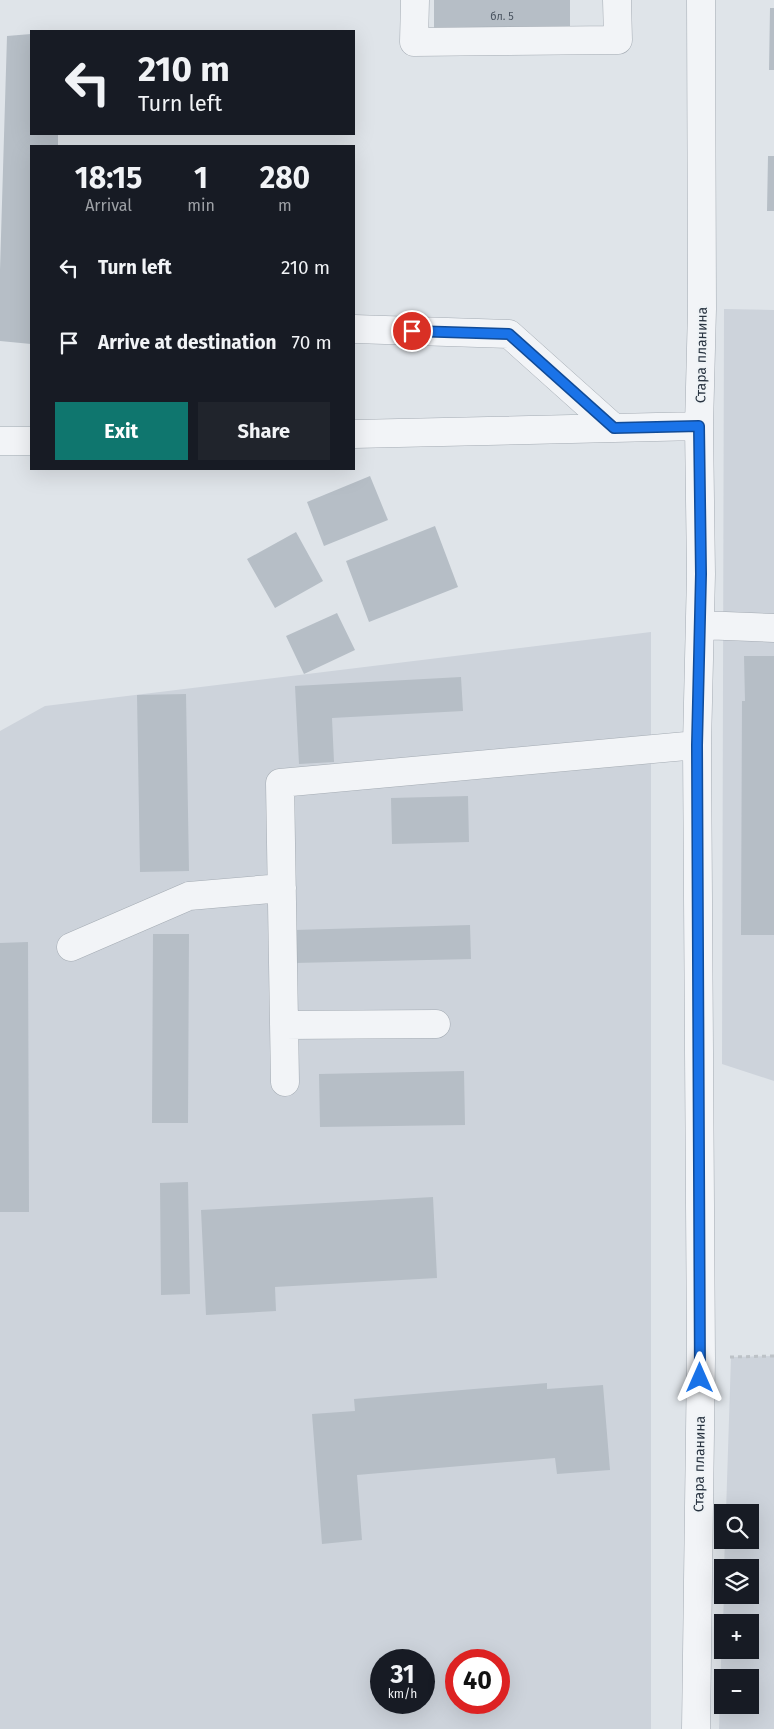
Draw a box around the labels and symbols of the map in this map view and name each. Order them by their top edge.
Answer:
house number: бл. 5 [490,10,514,23]
street label: Стара планина [692,307,711,403]
pin [391,310,433,352]
position arrow [673,1351,725,1403]
street label: Стара планина [690,1416,709,1512]
speed limit sign: 40 [445,1649,510,1714]

